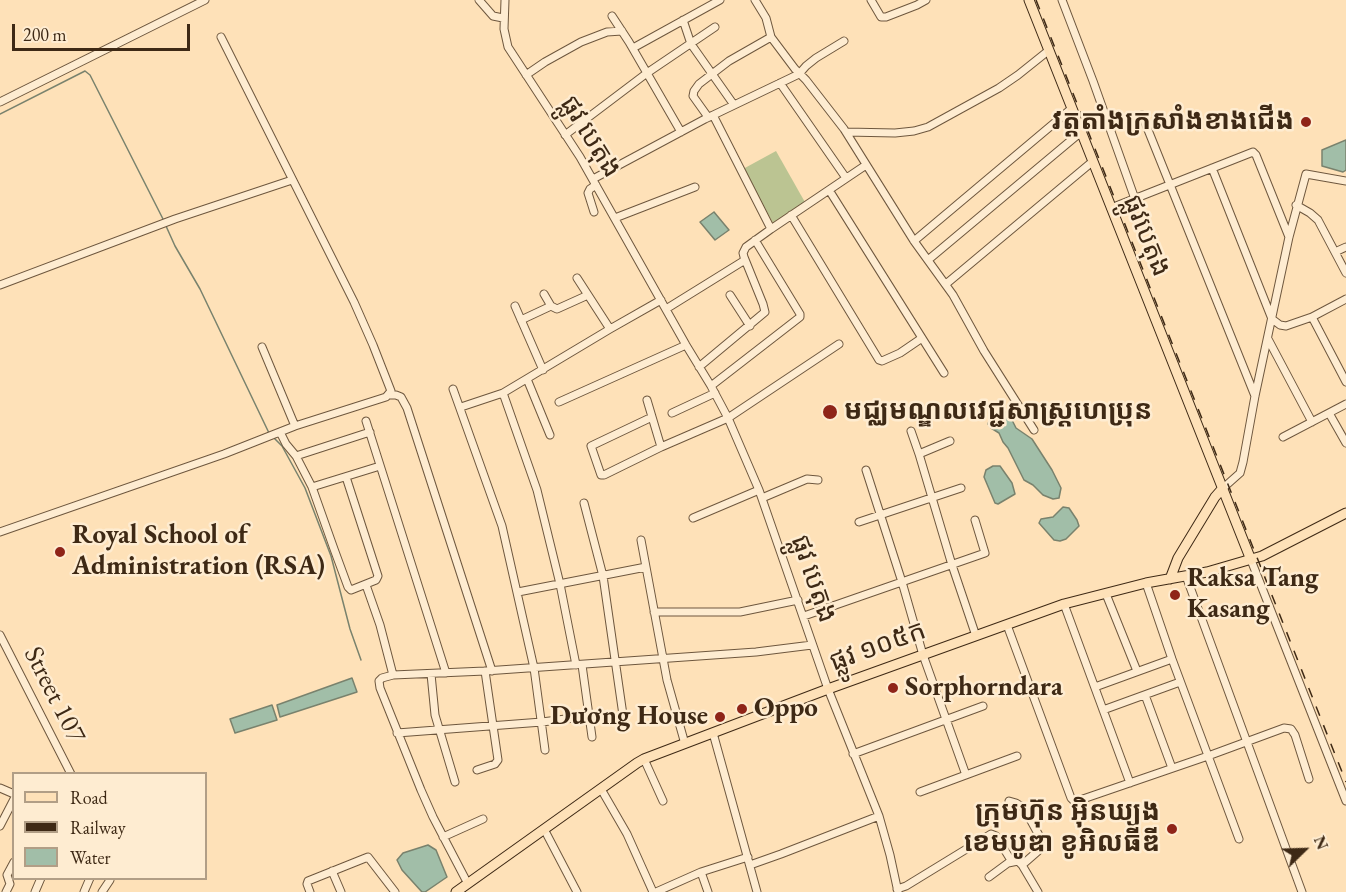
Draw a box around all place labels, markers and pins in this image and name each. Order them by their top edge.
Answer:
place label: វត្តតាំងក្រសាំងខាងជើង [1052,106,1294,138]
marker: វត្តតាំងក្រសាំងខាងជើង [1299,115,1313,129]
place label: មជ្ឈមណ្ឌលវេជ្ជសាស្ត្រហេប្រុន [844,396,1152,428]
marker: មជ្ឈមណ្ឌលវេជ្ជសាស្ត្រហេប្រុន [821,403,839,421]
place label: Royal School of Administration (RSA) [72,520,325,583]
marker: Royal School of Administration (RSA) [53,545,67,559]
place label: Raksa Tang Kasang [1187,563,1319,626]
marker: Raksa Tang Kasang [1168,588,1182,602]
place label: Sorphorndara [905,672,1063,704]
marker: Sorphorndara [886,681,900,695]
place label: Oppo [754,693,818,725]
place label: Dương House [550,701,708,733]
marker: Oppo [735,702,749,716]
marker: Dương House [713,710,727,724]
place label: ក្រុមហ៊ុន អ៊ិនឃ្យុង ខេមបូឌា ខូអិលធីឌី [964,797,1160,860]
marker: ក្រុមហ៊ុន អ៊ិនឃ្យុង ខេមបូឌា ខូអិលធីឌី [1165,822,1179,836]

